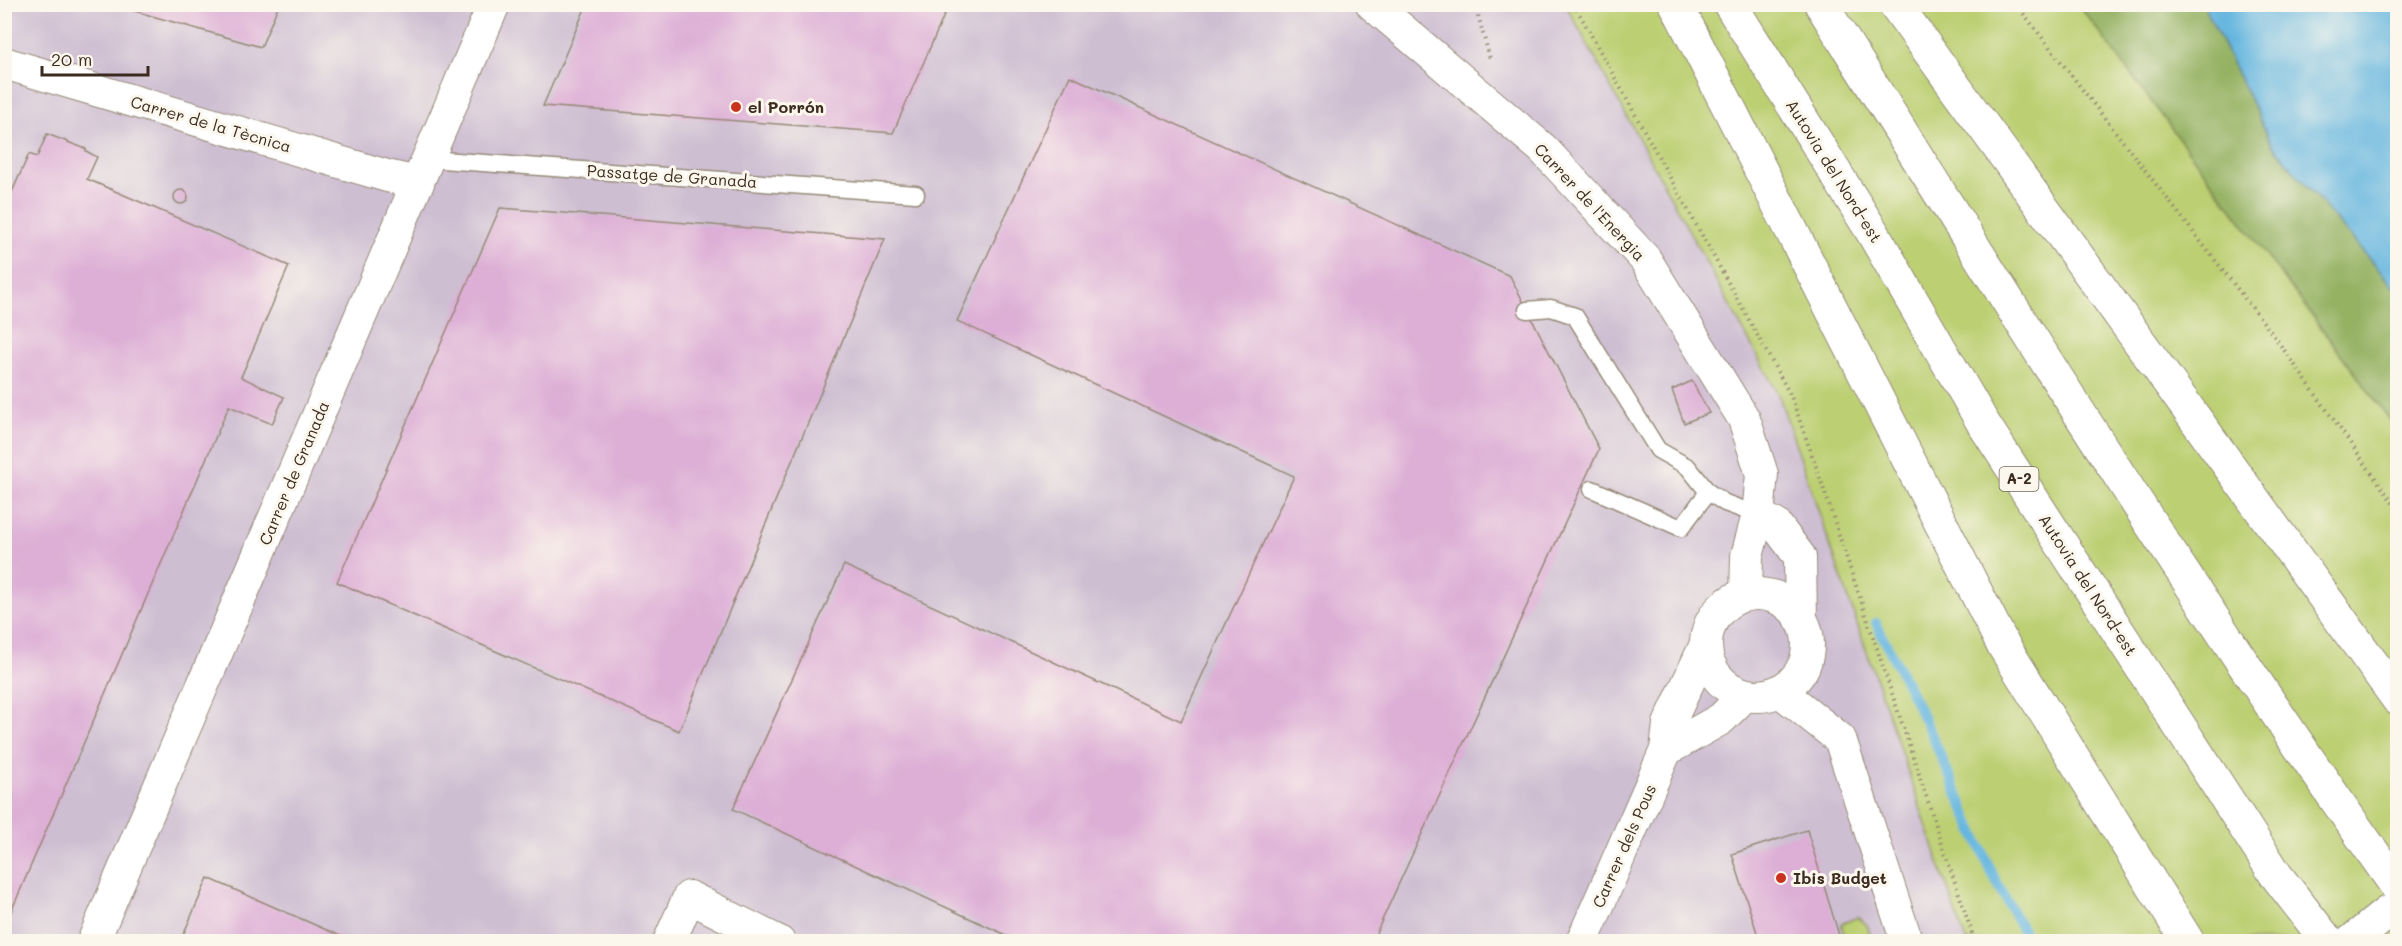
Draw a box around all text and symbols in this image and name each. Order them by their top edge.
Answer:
scale bar [42,39,148,77]
text: 20 m [51,47,92,71]
street label: Carrer de la Tècnica [128,91,294,157]
street label: Autovia del Nord-est [1782,95,1887,246]
place label: el Porrón [748,96,824,117]
marker: el Porrón [729,100,743,114]
street label: Carrer de l'Energia [1530,138,1650,265]
street label: Passatge de Granada [586,159,758,192]
street label: Carrer de Granada [254,398,333,548]
road number: A-2 [2000,467,2038,491]
street label: Autovia del Nord-est [2035,510,2142,660]
street label: Carrer dels Pous [1587,781,1660,911]
place label: Ibis Budget [1793,867,1887,888]
marker: Ibis Budget [1774,871,1788,885]

